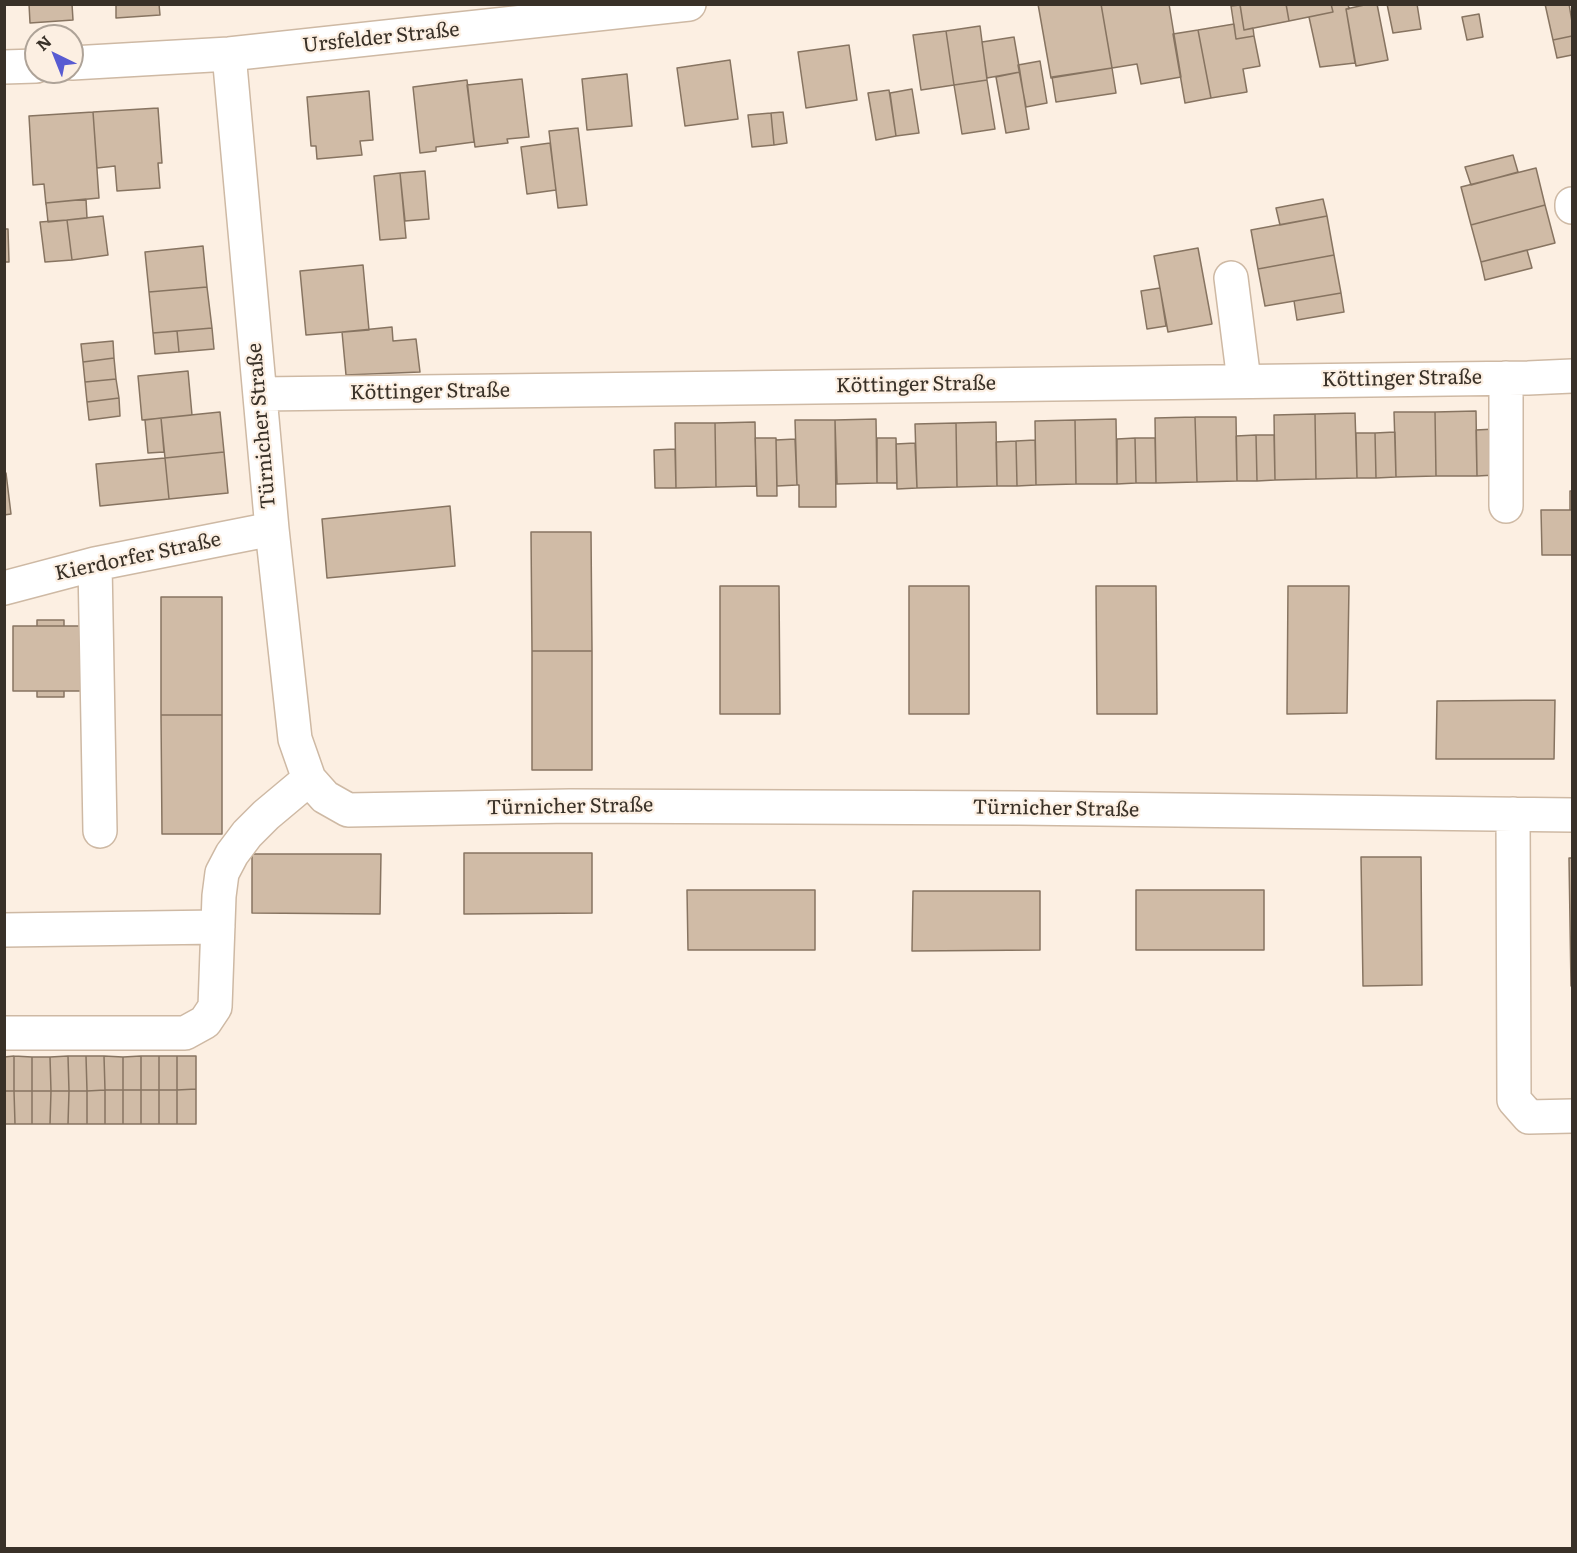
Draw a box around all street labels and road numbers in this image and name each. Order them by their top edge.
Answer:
street label: Ursfelder Straße [301,18,461,58]
street label: Türnicher Straße [243,342,281,510]
street label: Köttinger Straße [1322,366,1482,392]
street label: Köttinger Straße [836,372,996,398]
street label: Köttinger Straße [350,379,510,405]
street label: Kierdorfer Straße [53,528,223,586]
street label: Türnicher Straße [487,794,653,820]
street label: Türnicher Straße [973,796,1139,822]

